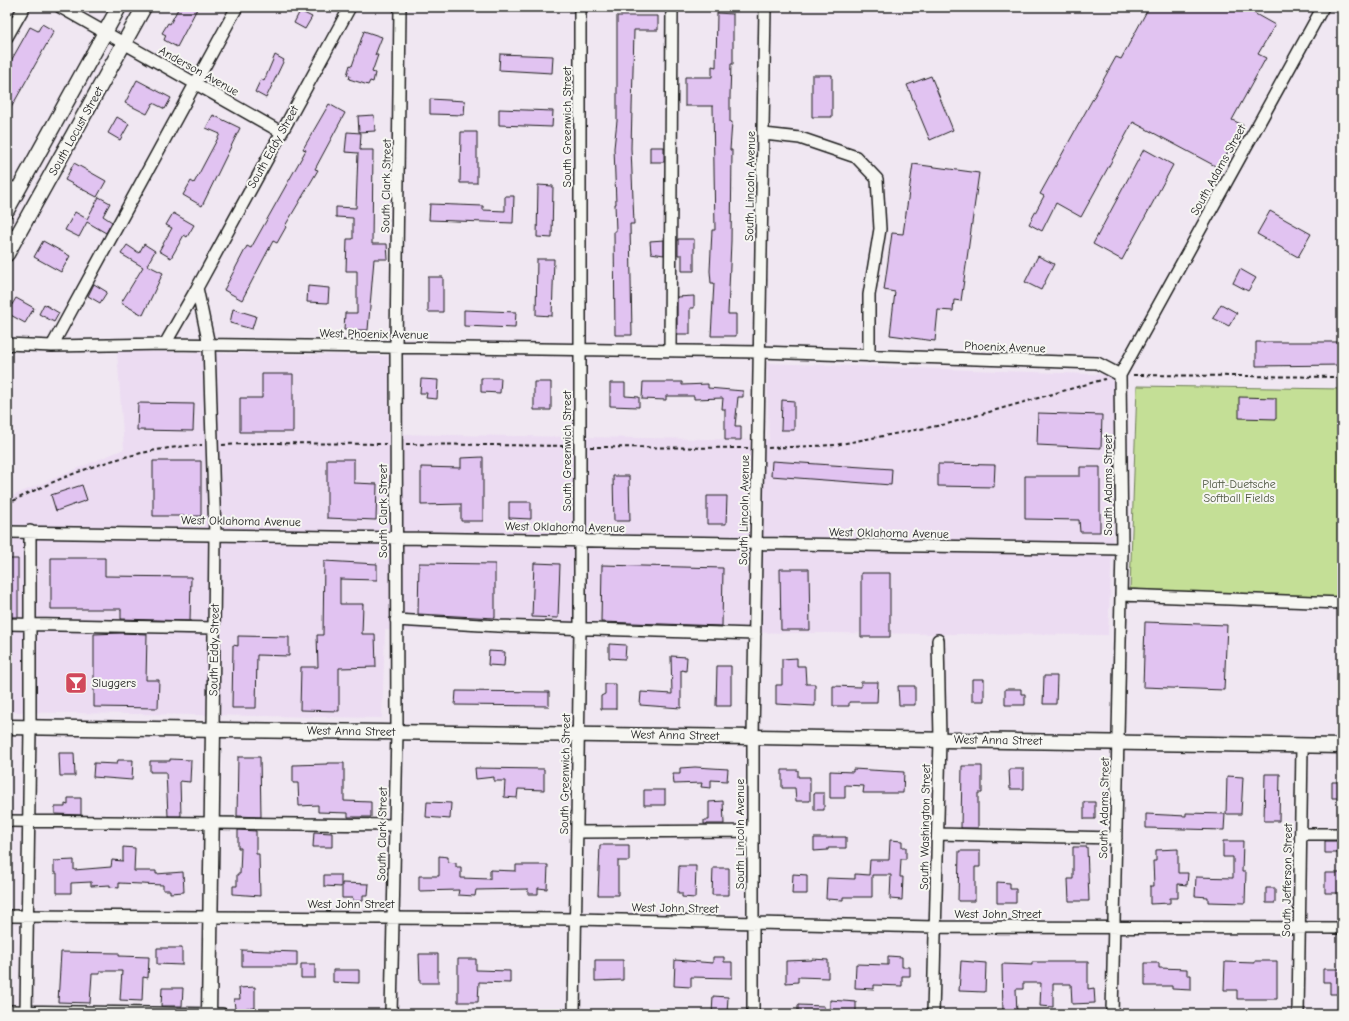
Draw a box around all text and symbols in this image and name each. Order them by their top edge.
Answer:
street label: Anderson Avenue [157,43,241,99]
street label: South Greenwich Street [560,66,574,187]
street label: South Locust Street [46,84,107,178]
street label: South Eddy Street [244,103,302,191]
street label: South Adams Street [1187,122,1249,218]
street label: South Lincoln Avenue [742,131,758,241]
street label: South Clark Street [378,138,394,233]
street label: West Phoenix Avenue [319,326,429,342]
street label: Phoenix Avenue [964,339,1046,355]
street label: South Greenwich Street [560,390,574,511]
street label: South Adams Street [1101,434,1115,536]
street label: South Lincoln Avenue [736,455,752,565]
street label: South Clark Street [376,464,390,558]
park label: Platt-Duetsche Softball Fields [1202,477,1276,505]
street label: West Oklahoma Avenue [181,513,301,529]
street label: West Oklahoma Avenue [505,519,625,535]
street label: West Oklahoma Avenue [829,525,949,541]
street label: South Eddy Street [206,603,222,696]
bar icon: Sluggers [63,670,89,696]
place label: Sluggers [92,676,136,690]
street label: South Greenwich Street [557,713,573,835]
street label: West Anna Street [307,723,396,739]
street label: West Anna Street [631,727,720,743]
street label: West Anna Street [954,732,1043,748]
street label: South Adams Street [1096,757,1112,859]
street label: South Washington Street [917,763,933,890]
street label: South Lincoln Avenue [733,779,747,889]
street label: South Clark Street [374,786,390,881]
street label: South Jefferson Street [1279,822,1295,937]
street label: West John Street [308,897,395,911]
street label: West John Street [631,900,719,916]
street label: West John Street [955,907,1042,921]

